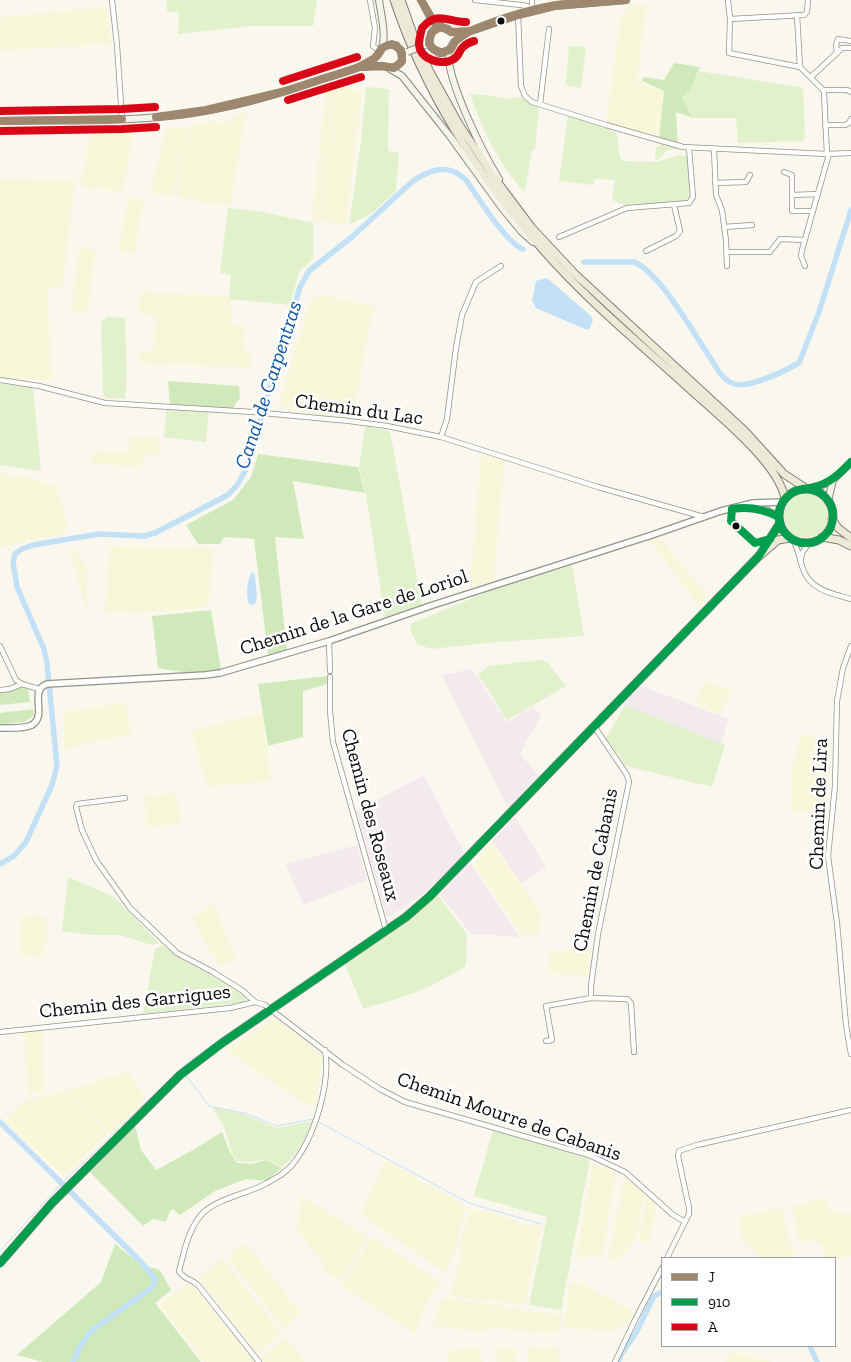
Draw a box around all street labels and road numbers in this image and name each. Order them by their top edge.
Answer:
street label: Chemin du Lac [293,389,425,431]
street label: Chemin de la Gare de Loriol [237,565,471,661]
street label: Chemin des Roseaux [335,726,405,904]
street label: Chemin de Lira [805,738,833,870]
street label: Chemin de Cabanis [568,786,624,954]
street label: Chemin des Garrigues [38,980,232,1024]
street label: Chemin Mourre de Cabanis [394,1067,624,1167]

